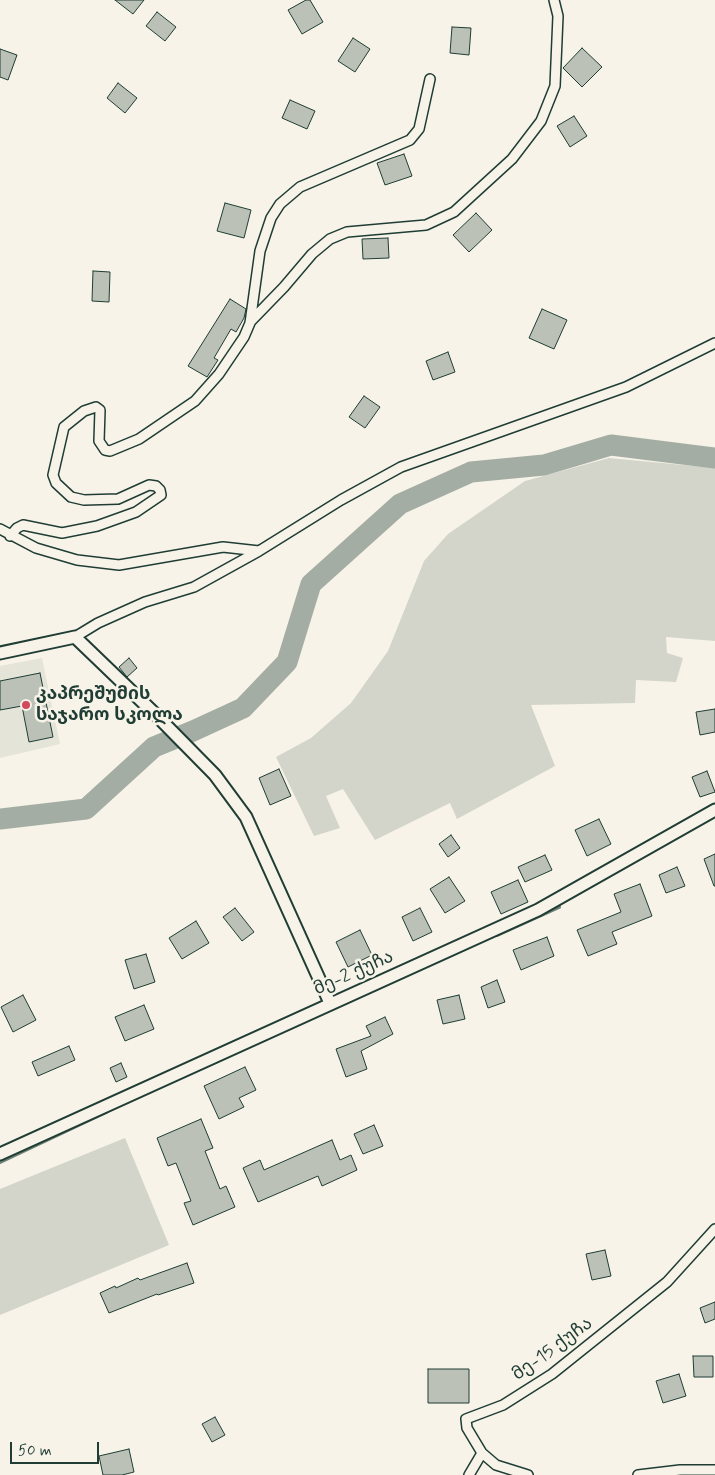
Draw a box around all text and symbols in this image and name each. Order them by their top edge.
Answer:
place label: კაპრეშუმის საჯარო სკოლა [36,684,183,726]
marker: კაპრეშუმის საჯარო სკოლა [20,699,32,711]
street label: მე-2 ქუჩა [311,947,397,1001]
street label: მე-15 ქუჩა [509,1314,597,1386]
scale bar [12,1432,101,1464]
text: 50 m [18,1441,52,1461]

